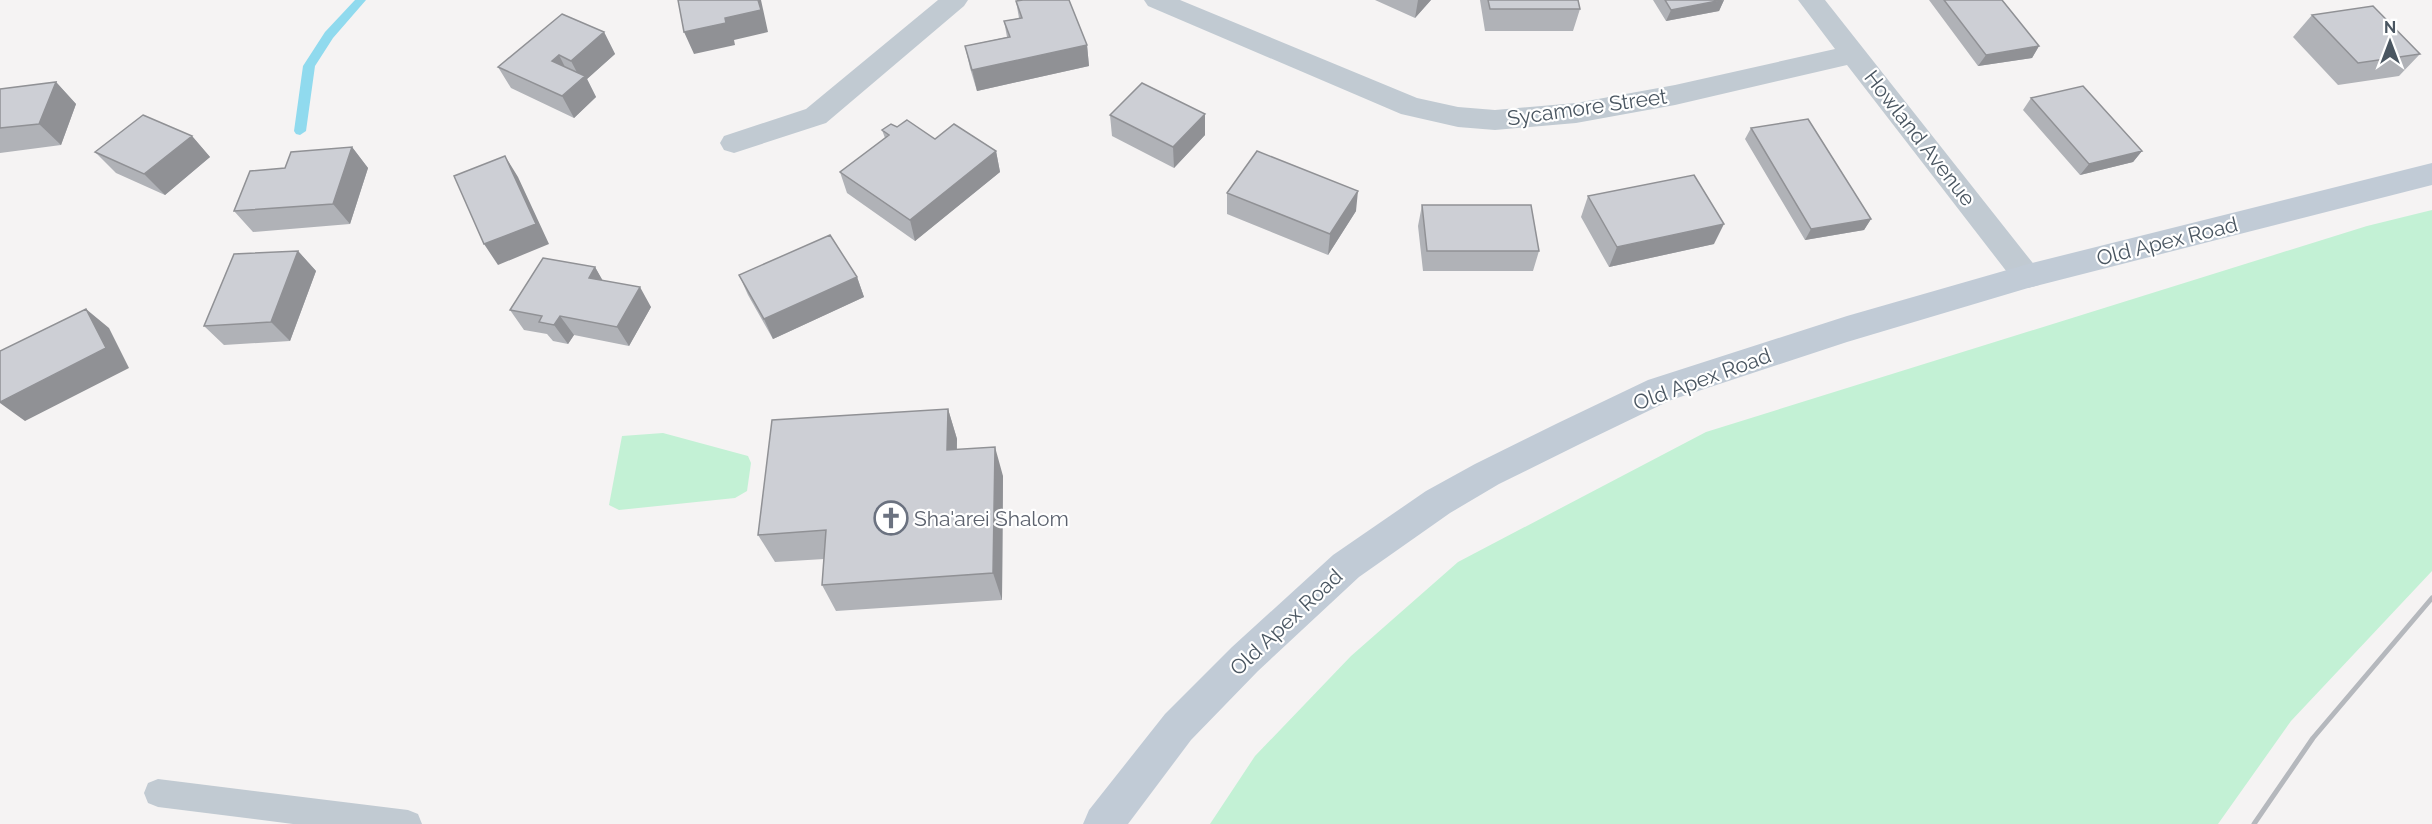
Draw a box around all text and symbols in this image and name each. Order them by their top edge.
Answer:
north arrow [2360,12,2420,72]
text: N [2384,18,2396,37]
street label: Howland Avenue [1859,65,1981,211]
street label: Sycamore Street [1506,83,1668,131]
street label: Old Apex Road [2094,211,2240,271]
street label: Old Apex Road [1630,343,1774,415]
church icon: Sha'arei Shalom [873,500,909,536]
place label: Sha'arei Shalom [914,506,1069,531]
street label: Old Apex Road [1225,564,1347,680]

